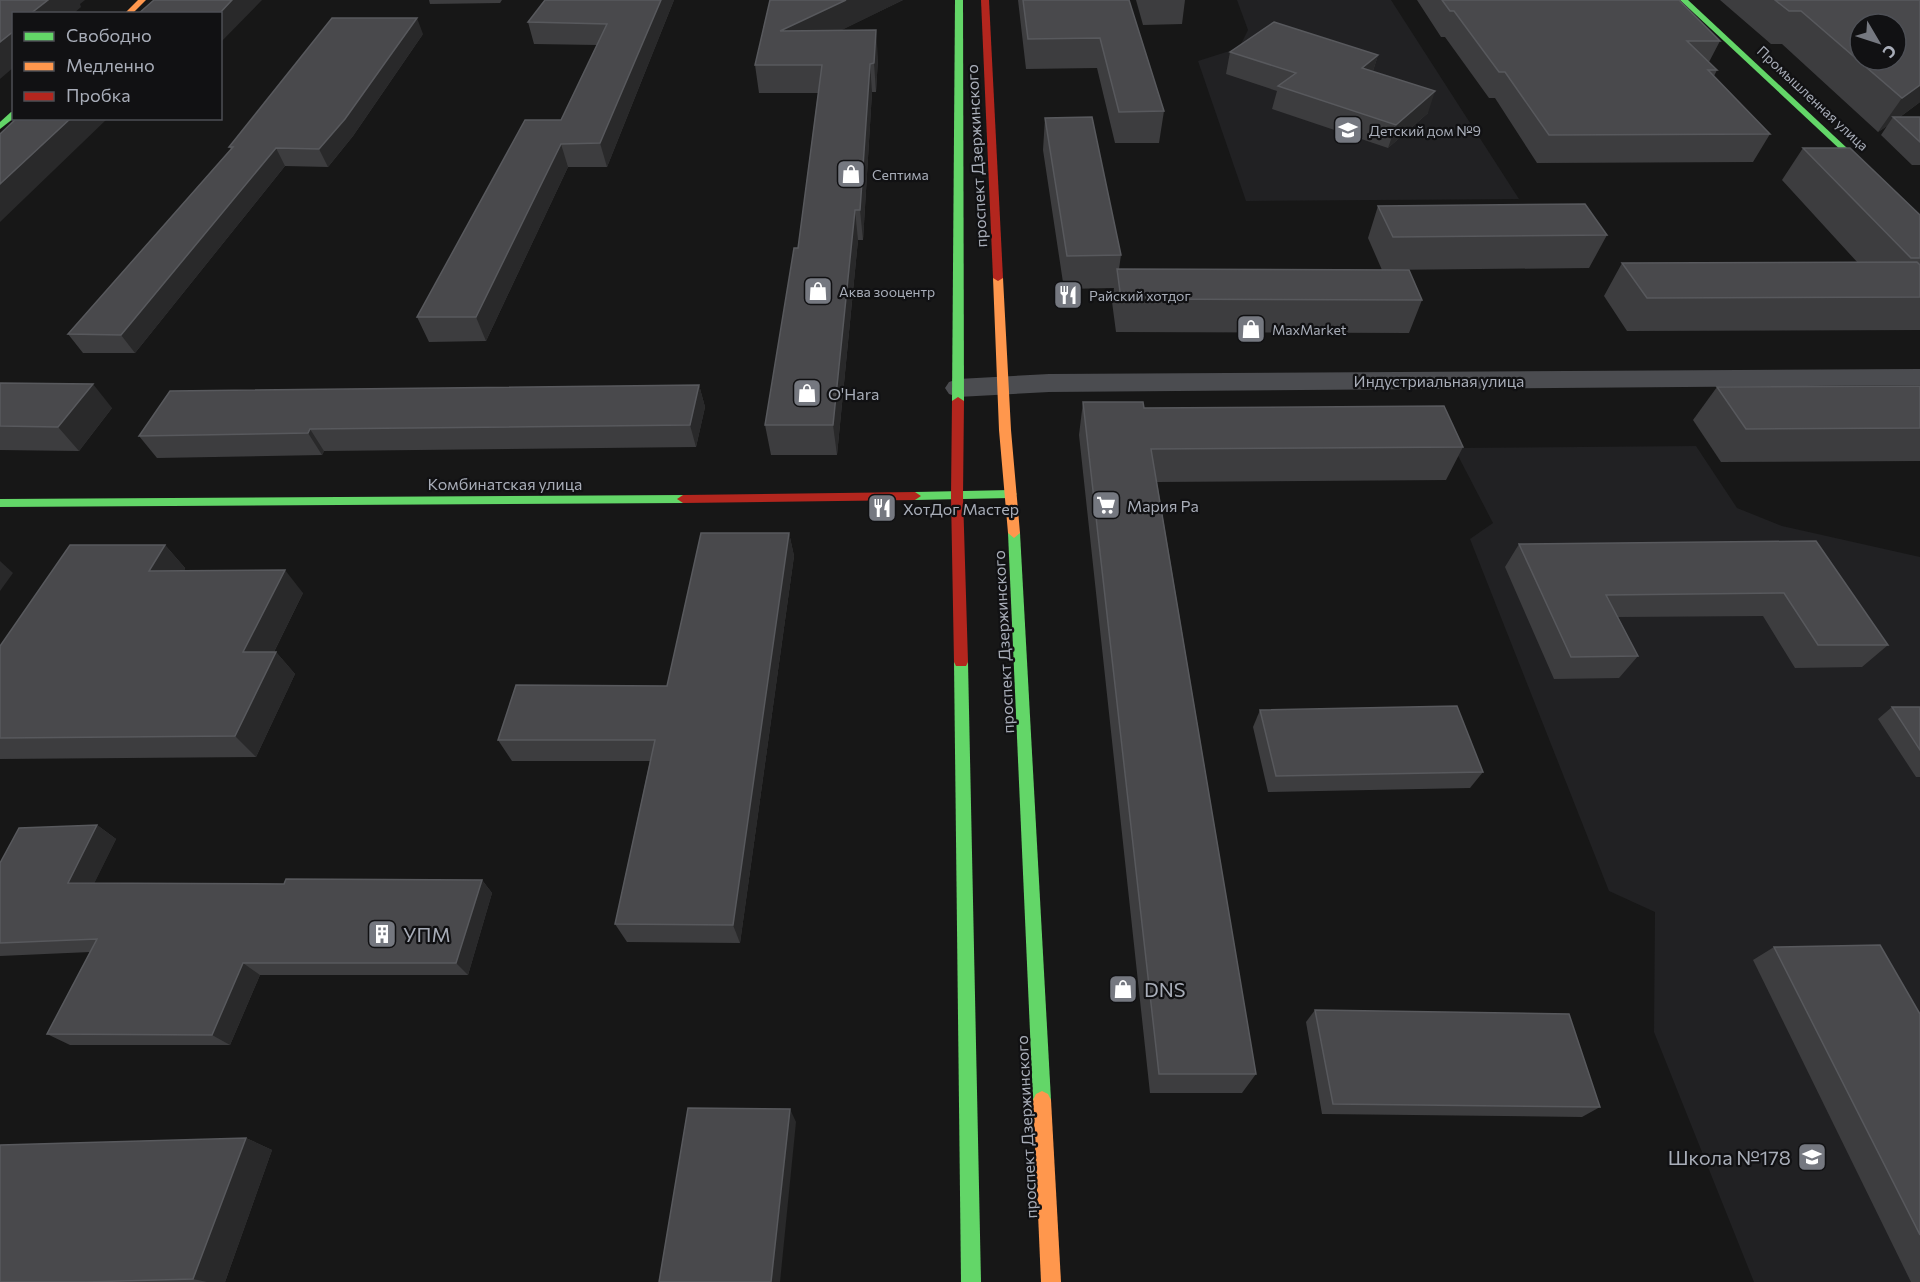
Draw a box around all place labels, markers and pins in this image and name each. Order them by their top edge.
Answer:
school or university icon: Детский дом №9 [1332,114,1364,146]
place label: Детский дом №9 [1369,122,1481,139]
shop icon: Септима [835,158,867,190]
place label: Септима [872,166,929,183]
shop icon: Аква зооцентр [802,275,834,307]
restaurant icon: Райский хотдог [1052,279,1084,311]
place label: Аква зооцентр [839,283,935,300]
place label: Райский хотдог [1089,287,1191,304]
shop icon: MaxMarket [1235,313,1267,345]
place label: MaxMarket [1272,321,1347,338]
shop icon: O'Hara [791,377,823,409]
place label: O'Hara [828,384,879,403]
supermarket icon: Мария Ра [1090,489,1122,521]
restaurant icon: ХотДог Мастер [866,492,898,524]
place label: Мария Ра [1127,496,1199,515]
place label: ХотДог Мастер [903,499,1019,518]
building icon: УПМ [366,918,398,950]
place label: УПМ [403,922,451,946]
shop icon: DNS [1107,973,1139,1005]
place label: DNS [1144,977,1186,1001]
school or university icon: Школа №178 [1796,1141,1828,1173]
place label: Школа №178 [1668,1145,1791,1169]

